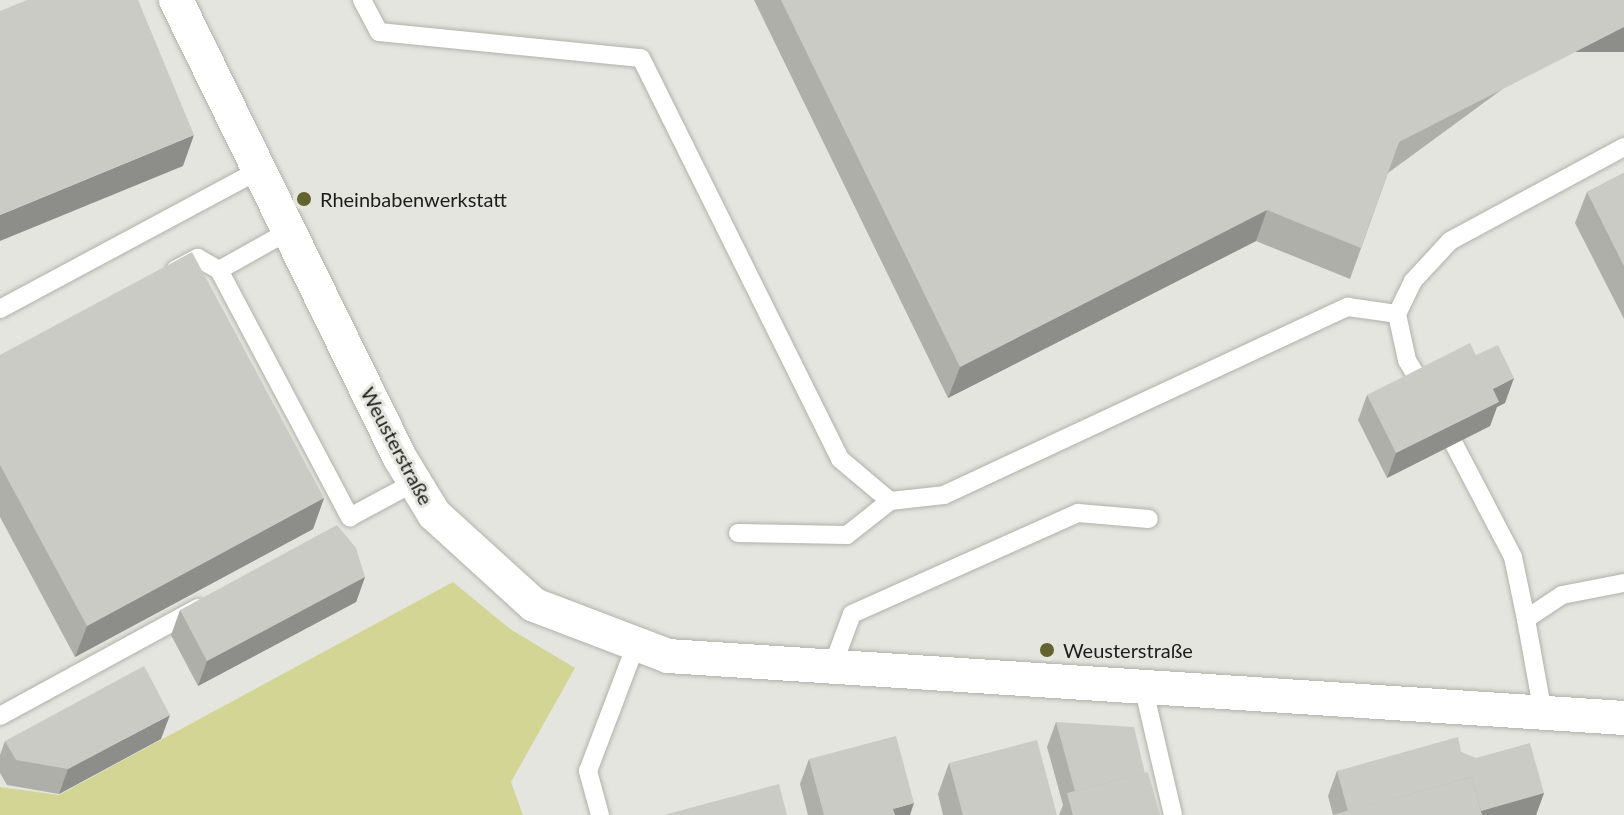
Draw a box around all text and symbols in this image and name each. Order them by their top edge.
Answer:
place label: Rheinbabenwerkstatt [320,187,507,211]
marker: Rheinbabenwerkstatt [295,190,313,208]
street label: Weusterstraße [356,383,438,509]
place label: Weusterstraße [1063,638,1193,662]
marker: Weusterstraße [1038,641,1056,659]

